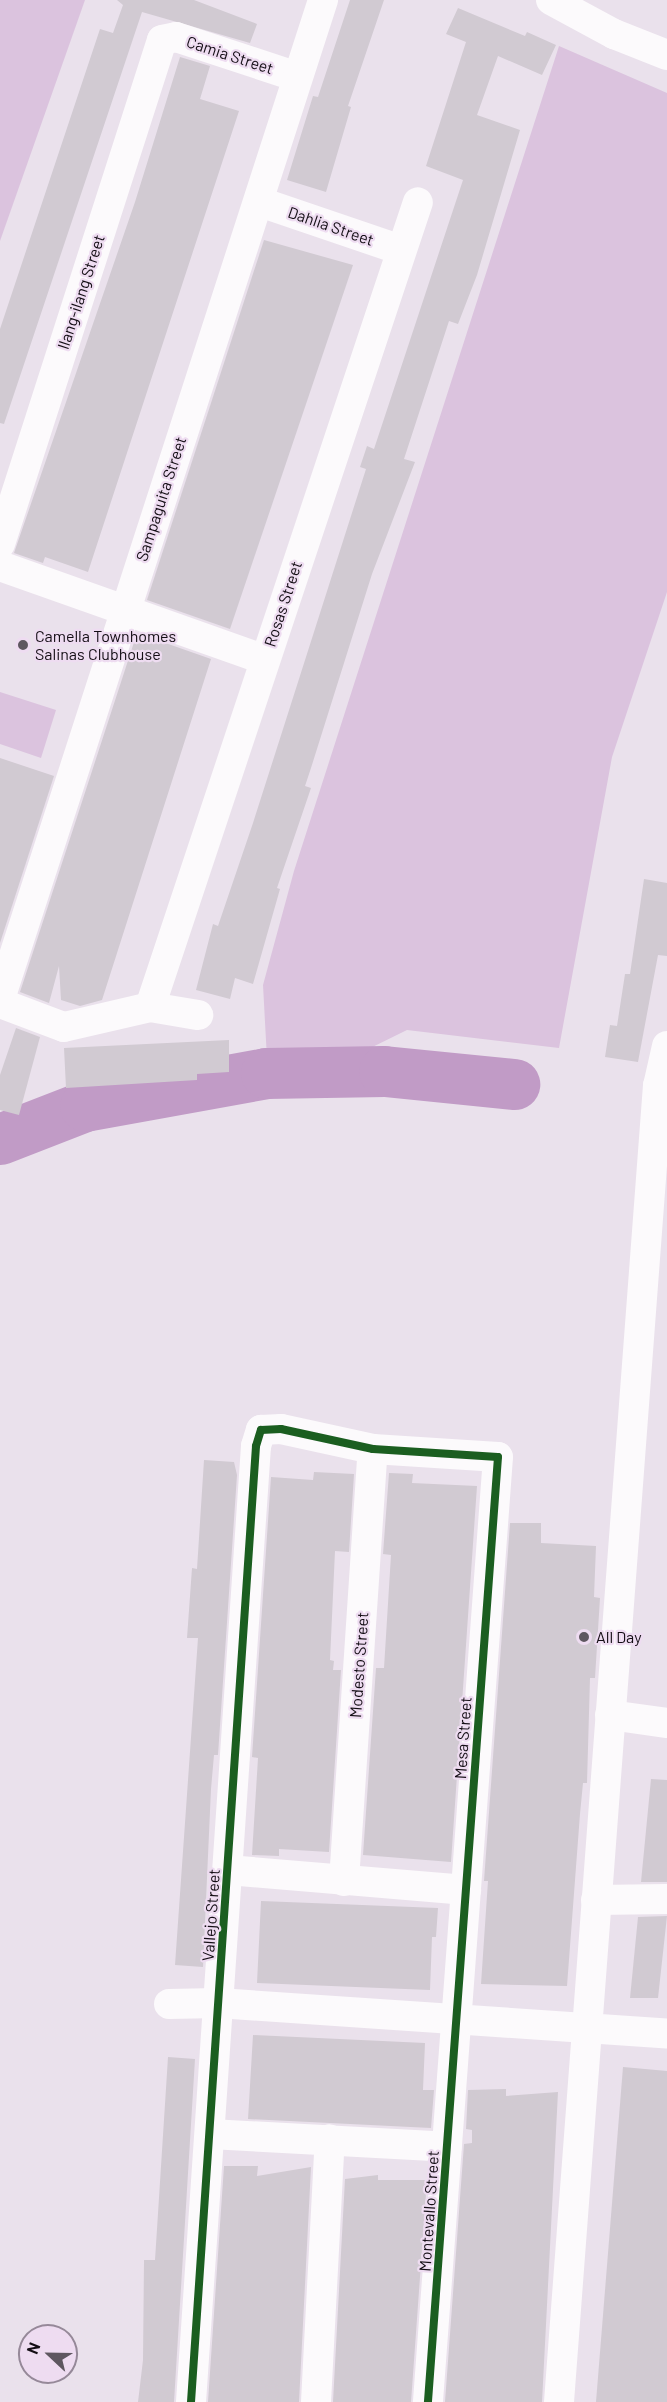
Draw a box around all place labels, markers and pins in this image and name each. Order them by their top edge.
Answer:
place label: Camella Townhomes Salinas Clubhouse [35,626,176,664]
marker: Camella Townhomes Salinas Clubhouse [16,638,30,652]
place label: All Day [596,1627,642,1647]
marker: All Day [577,1630,591,1644]

